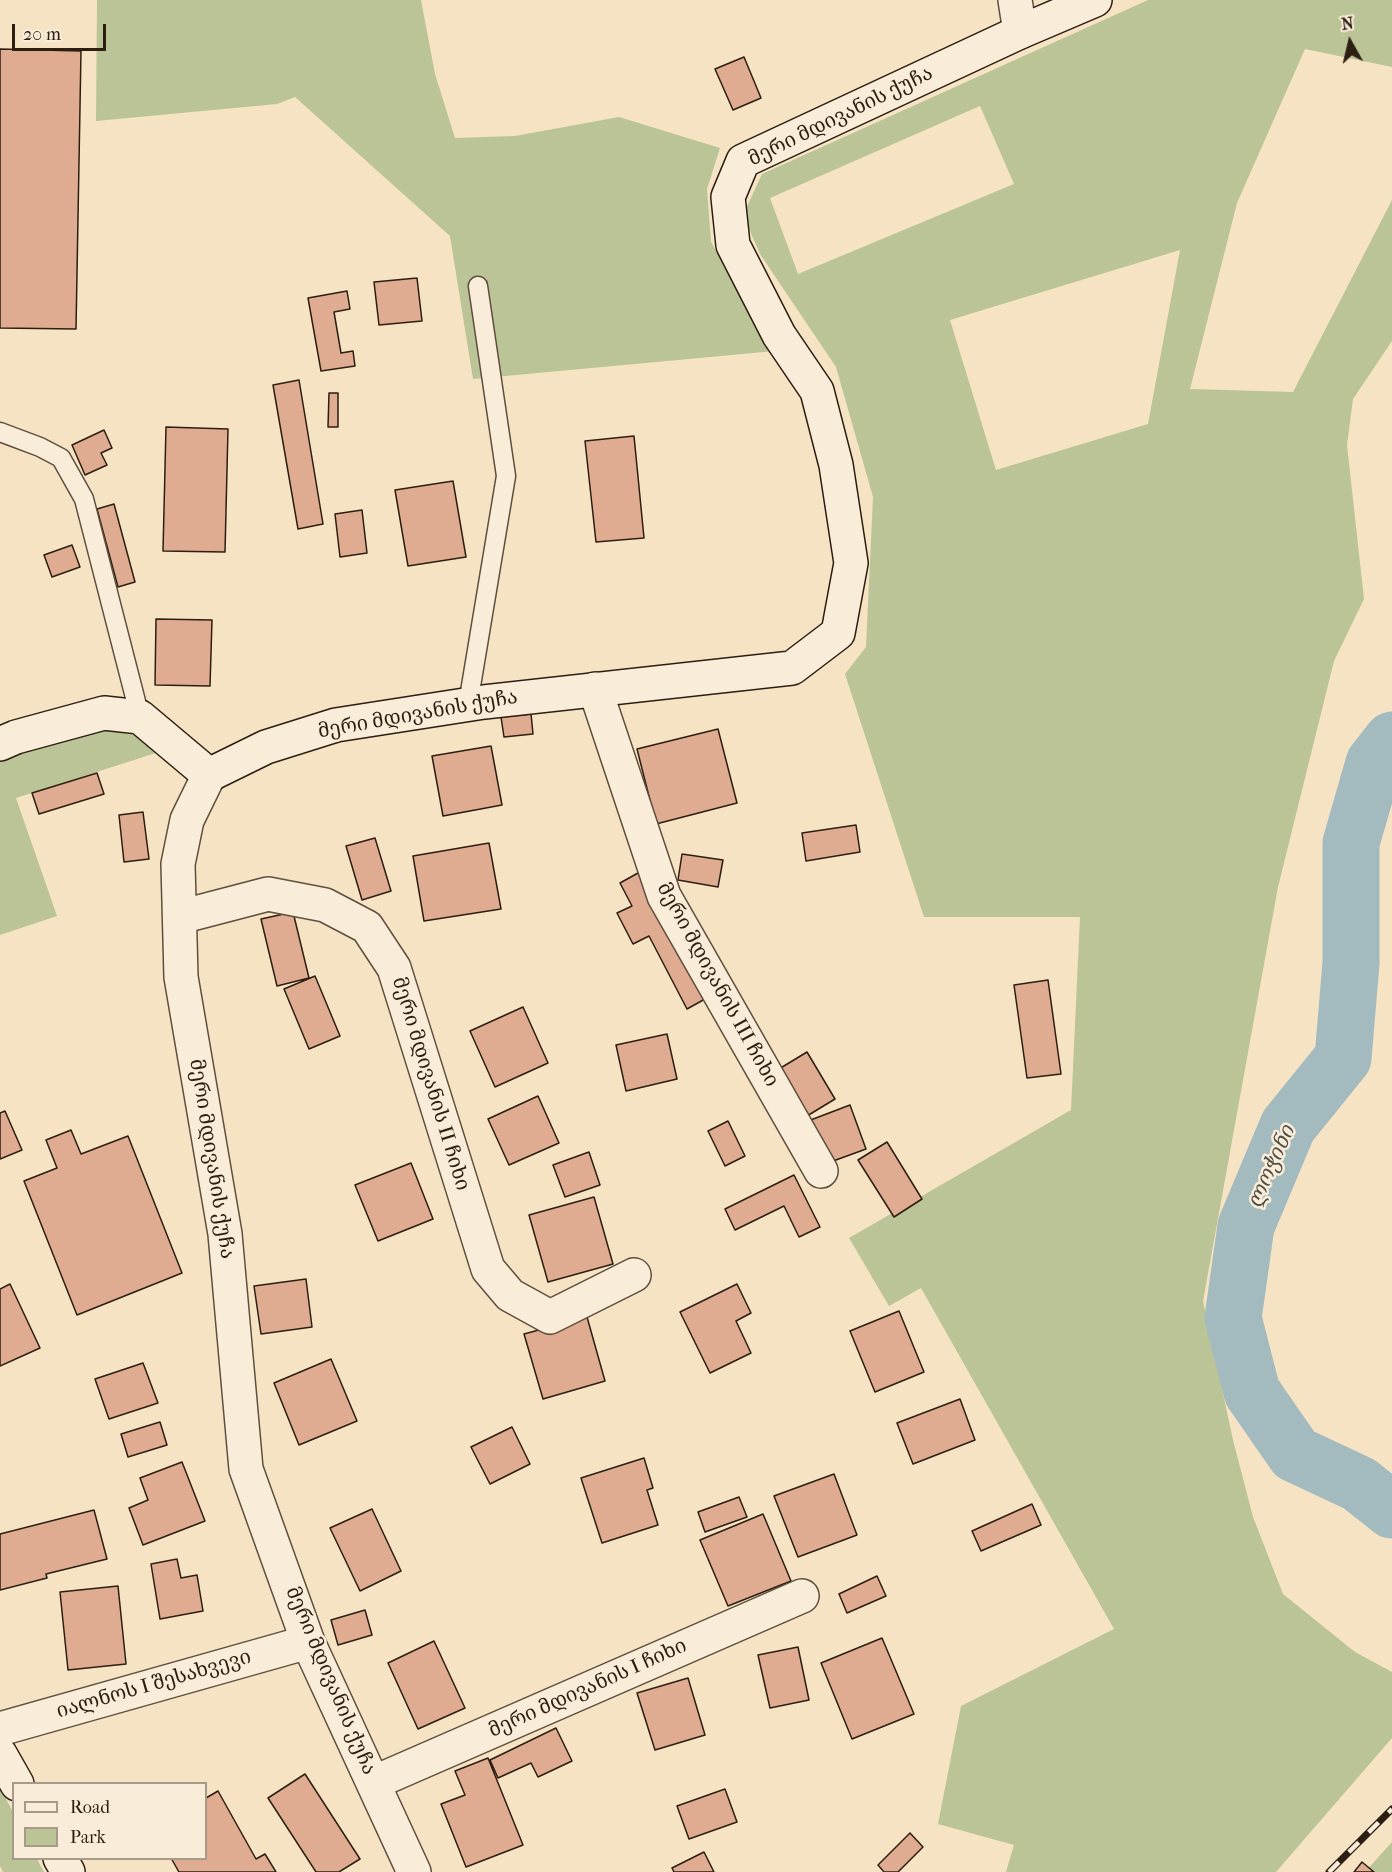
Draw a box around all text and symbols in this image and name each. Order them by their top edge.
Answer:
scale bar [15,12,110,50]
north arrow [1320,12,1380,72]
text: N [1340,13,1355,34]
text: 20 m [23,24,61,45]
street label: მერი მდივანის ქუჩა [745,62,937,172]
street label: მერი მდივანის ქუჩა [316,686,520,744]
street label: მერი მდივანის III ჩიხი [651,879,783,1091]
street label: მერი მდივანის II ჩიხი [386,974,474,1194]
street label: მერი მდივანის ქუჩა [183,1057,239,1261]
water label: ლოჭინი [1243,1122,1301,1212]
street label: მერი მდივანის ქუჩა [279,1583,381,1779]
street label: მერი მდივანის I ჩიხი [485,1634,691,1744]
street label: იალნოს I შესახვევი [54,1646,254,1724]
legend [12,1782,207,1860]
text: Road [70,1797,110,1818]
text: Park [70,1827,106,1848]

